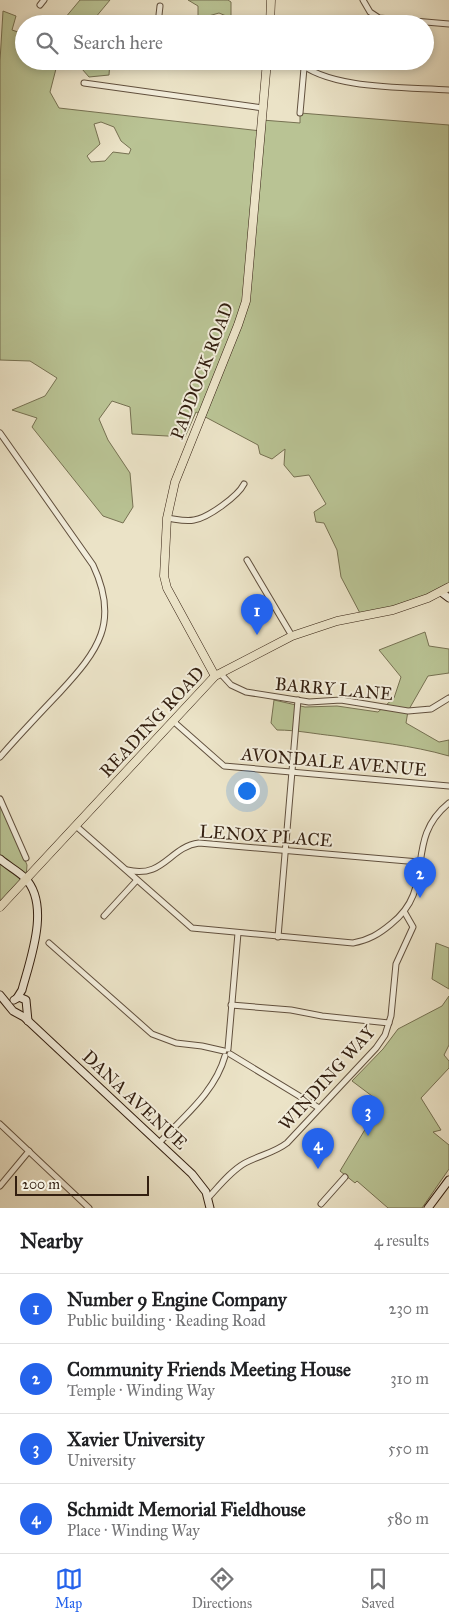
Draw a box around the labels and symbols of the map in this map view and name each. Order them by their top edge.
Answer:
street label: PADDOCK ROAD [166,299,238,443]
pin: 1 [241,594,273,635]
street label: READING ROAD [95,662,209,782]
street label: BARRY LANE [274,673,394,705]
street label: AVONDALE AVENUE [239,743,428,781]
your location [234,778,260,804]
street label: LENOX PLACE [199,820,333,852]
pin: 2 [404,857,436,898]
street label: WINDING WAY [274,1021,380,1135]
street label: DANA AVENUE [78,1046,192,1154]
pin: 3 [352,1095,384,1136]
pin: 4 [302,1128,334,1169]
scale bar [15,1173,149,1196]

